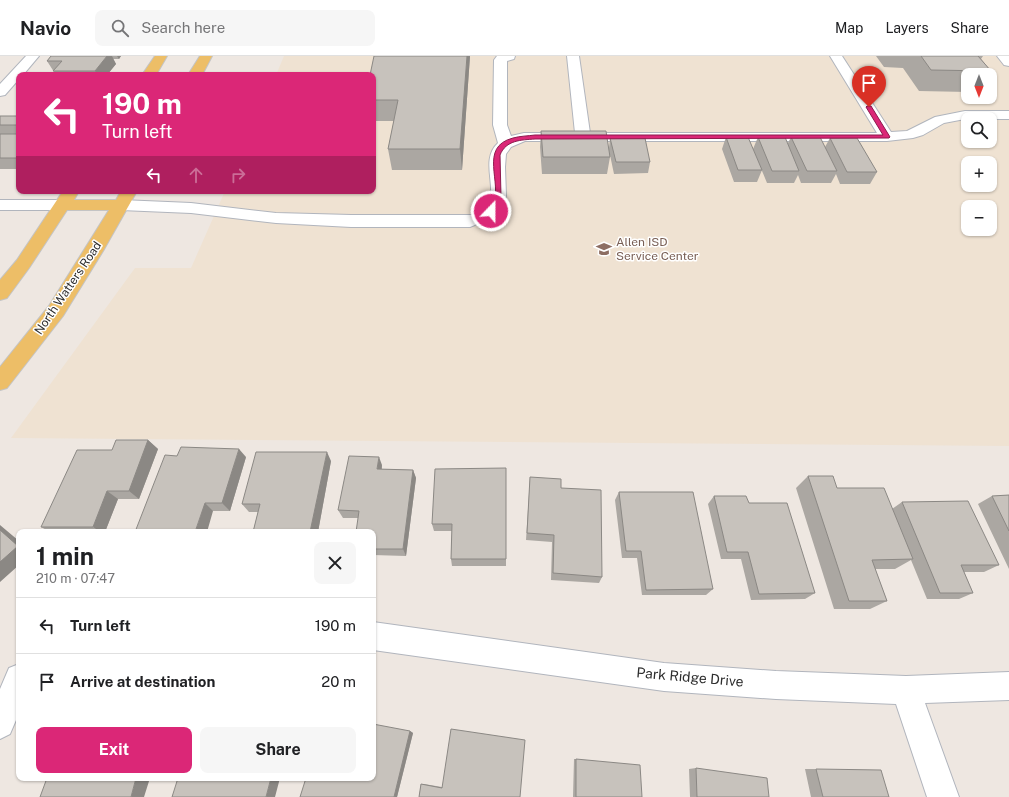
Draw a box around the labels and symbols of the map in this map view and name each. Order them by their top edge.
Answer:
pin [852,66,886,107]
north arrow [961,68,997,104]
position arrow [470,190,512,232]
place label: Allen ISD Service Center [616,235,699,263]
street label: North Watters Road [32,239,104,337]
school or university icon: Allen ISD Service Center [595,240,613,258]
street label: Park Ridge Drive [636,664,744,690]

